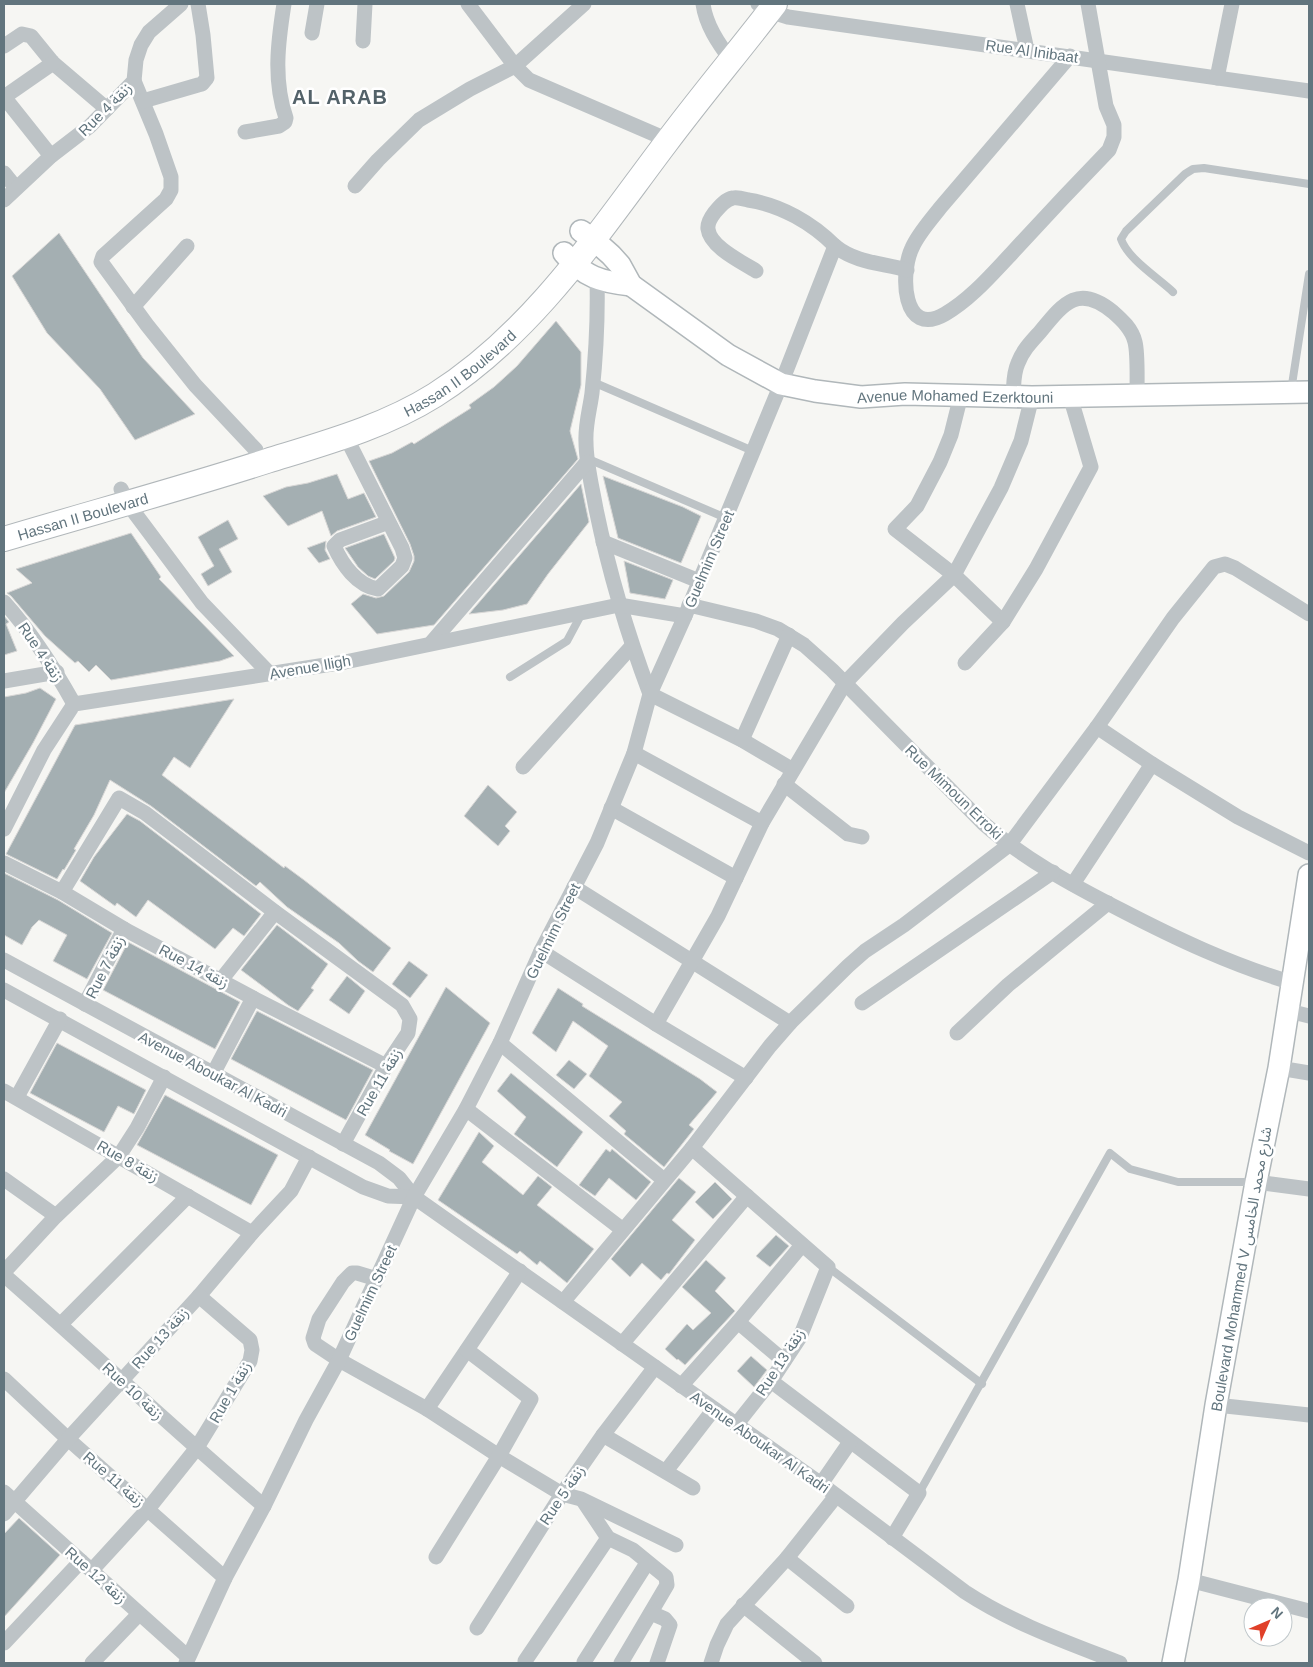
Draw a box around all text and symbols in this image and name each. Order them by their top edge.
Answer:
street label: Rue Al Inibaat [985,36,1080,66]
street label: Rue 4 زنقة [75,79,136,140]
district label: AL ARAB [292,86,388,108]
street label: Hassan II Boulevard [401,326,519,420]
street label: Avenue Mohamed Ezerktouni [856,385,1053,406]
street label: Hassan II Boulevard [15,489,150,543]
street label: Guelmim Street [681,507,738,610]
street label: Rue 4 زنقة [14,619,67,686]
street label: Avenue Iligh [268,651,352,683]
street label: Rue Mimoun Erroki [902,741,1006,843]
street label: Guelmim Street [523,880,584,982]
street label: Rue 7 زنقة [82,933,129,1002]
street label: Rue 14 زنقة [156,941,232,992]
street label: Avenue Aboukar Al Kadri [136,1028,290,1120]
street label: Rue 11 زنقة [353,1045,406,1119]
street label: Boulevard Mohammed V شارع محمد الخامس [1208,1125,1278,1414]
street label: Rue 8 زنقة [94,1137,162,1186]
street label: Guelmim Street [340,1241,400,1344]
street label: Rue 13 زنقة [128,1304,193,1373]
street label: Rue 13 زنقة [752,1325,809,1399]
street label: Rue 1 زنقة [206,1358,255,1426]
street label: Rue 10 زنقة [99,1359,167,1424]
street label: Avenue Aboukar Al Kadri [687,1388,833,1496]
street label: Rue 11 زنقة [79,1448,148,1511]
street label: Rue 5 زنقة [536,1462,589,1529]
street label: Rue 12 زنقة [61,1543,130,1608]
north arrow [1243,1597,1293,1647]
text: N [1268,1604,1286,1622]

